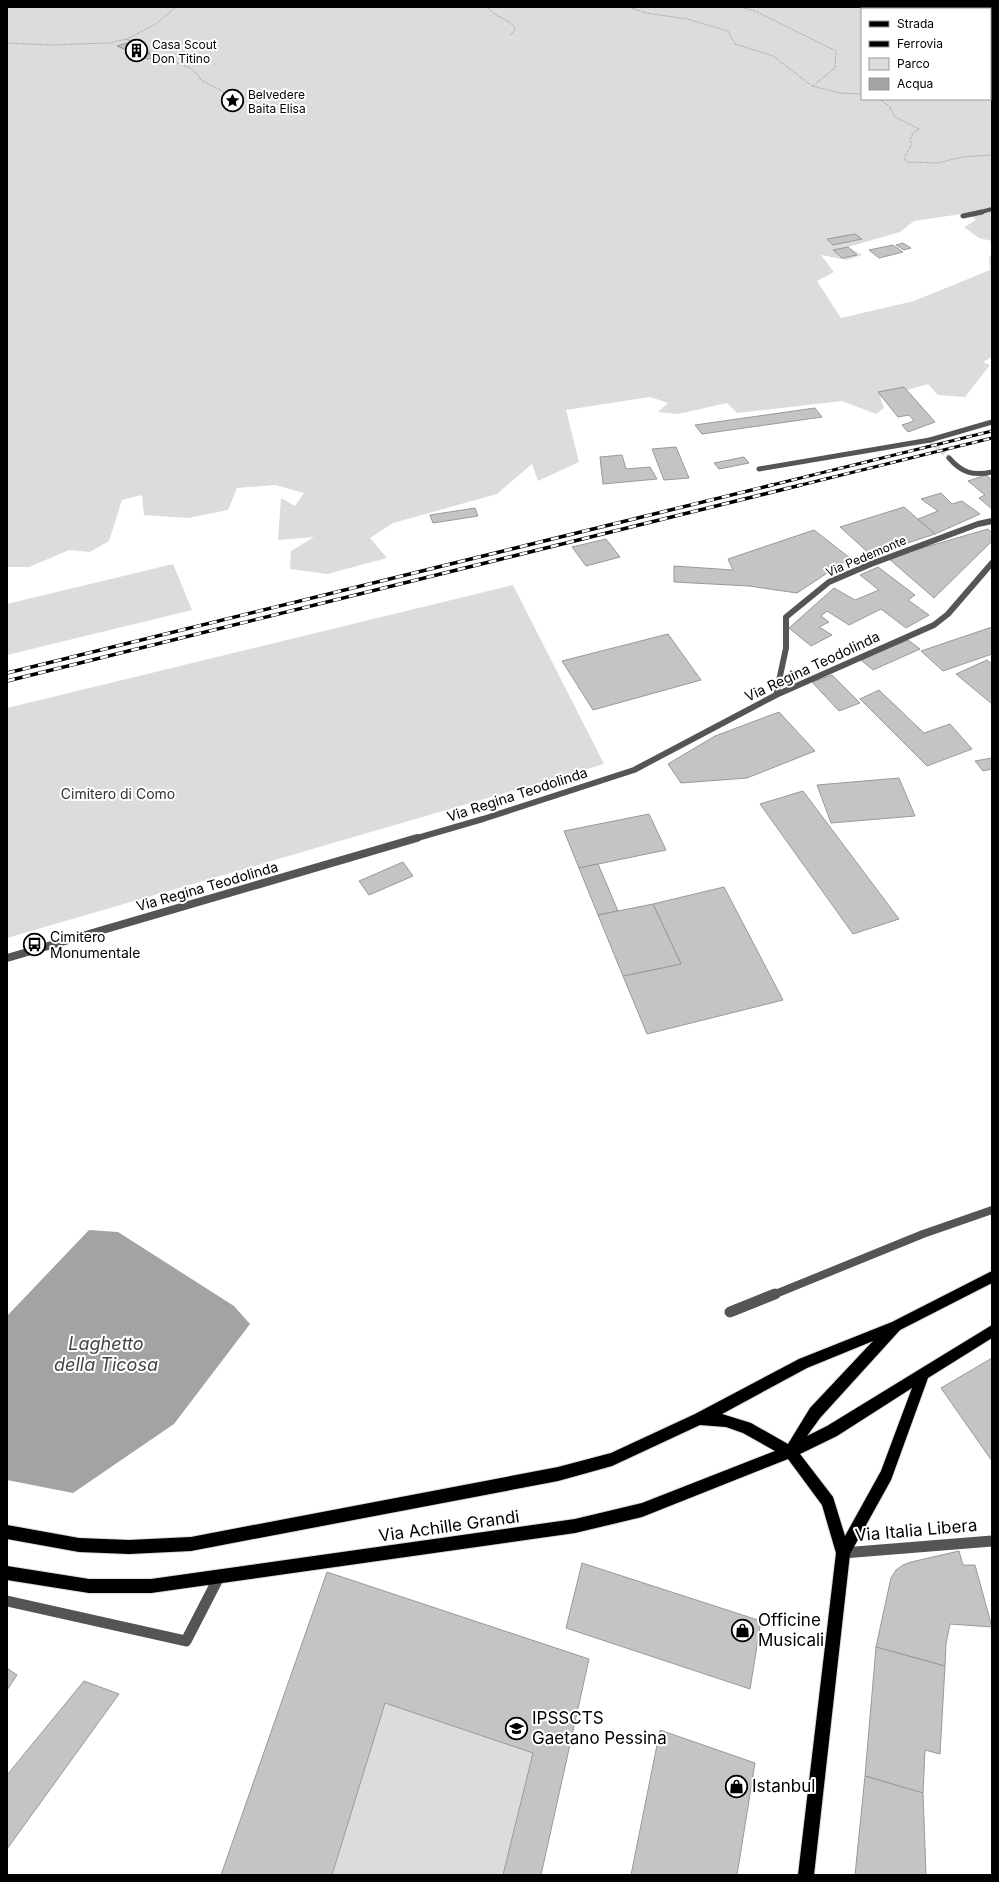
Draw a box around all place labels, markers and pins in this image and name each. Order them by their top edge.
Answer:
place label: Casa Scout Don Titino [152,37,217,66]
building icon: Casa Scout Don Titino [124,38,150,64]
place label: Belvedere Baita Elisa [248,87,306,116]
place icon: Belvedere Baita Elisa [220,88,246,114]
place label: Cimitero Monumentale [50,928,140,961]
bus stop icon: Cimitero Monumentale [22,931,48,957]
place label: Officine Musicali [758,1610,824,1650]
shop icon: Officine Musicali [729,1617,755,1643]
place label: IPSSCTS Gaetano Pessina [532,1708,667,1748]
school or university icon: IPSSCTS Gaetano Pessina [503,1715,529,1741]
shop icon: Istanbul [724,1773,750,1799]
place label: Istanbul [752,1776,815,1796]

